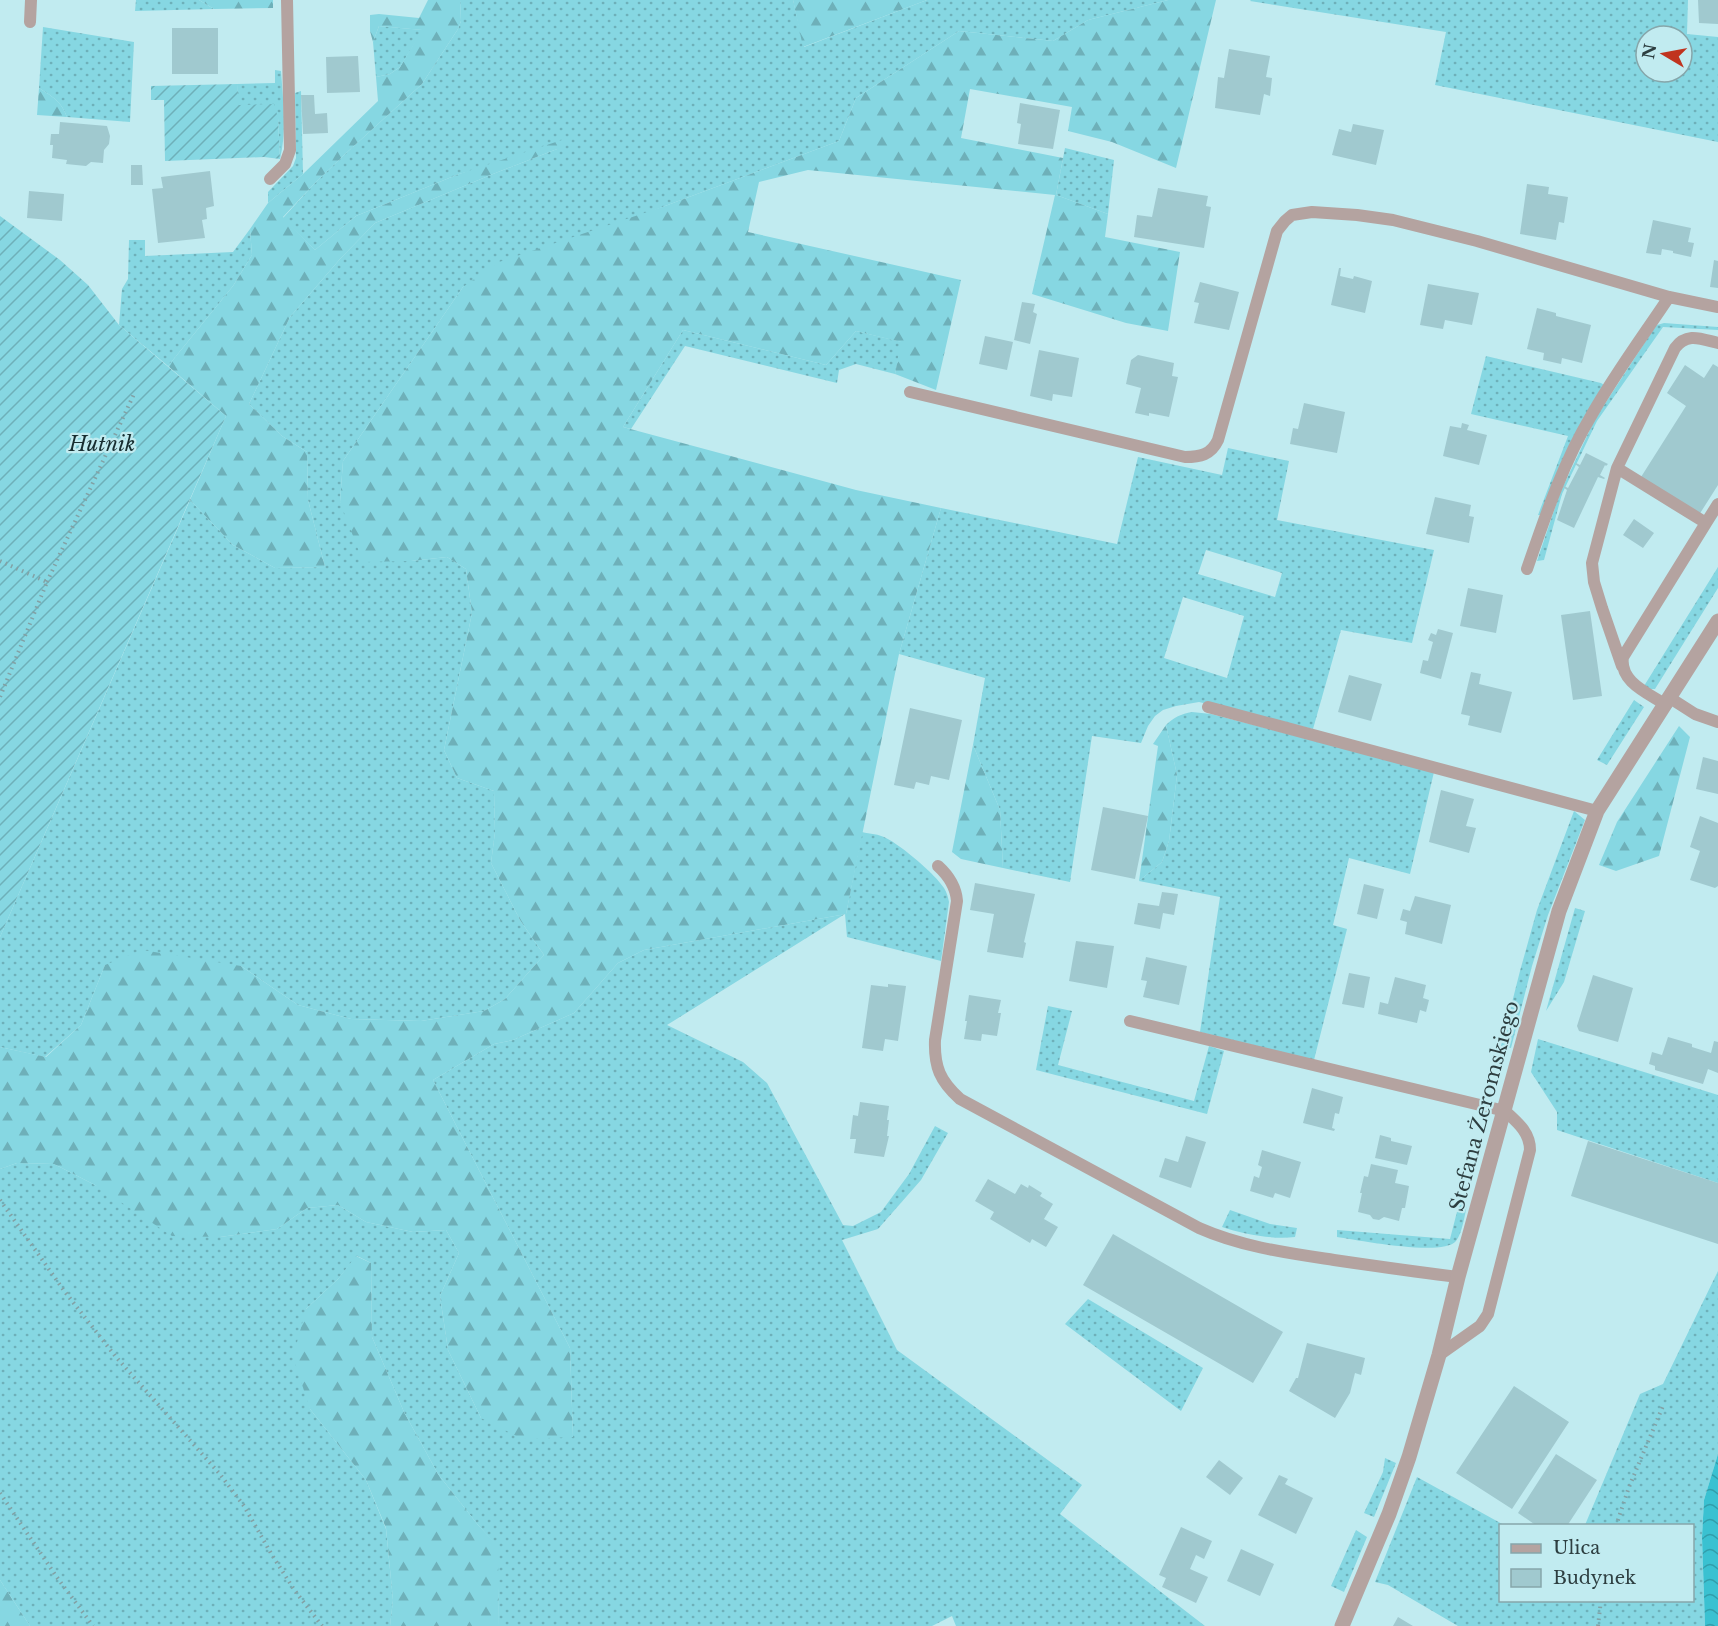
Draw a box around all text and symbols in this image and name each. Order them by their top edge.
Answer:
north arrow [1634,24,1694,84]
text: N [1638,42,1660,61]
park label: Hutnik [68,432,135,456]
street label: Stefana Żeromskiego [1443,998,1524,1214]
legend [1499,1524,1694,1602]
text: Ulica [1553,1537,1600,1559]
text: Budynek [1553,1567,1636,1589]

